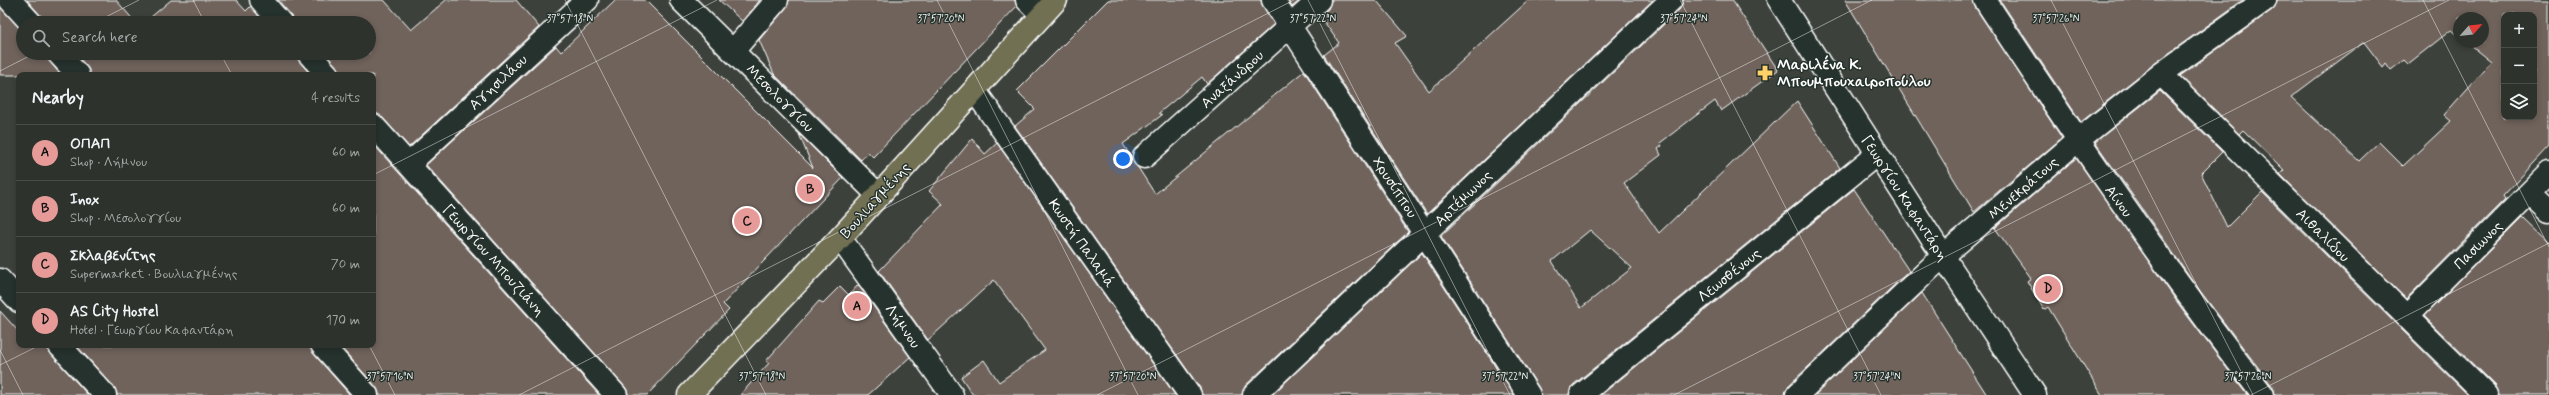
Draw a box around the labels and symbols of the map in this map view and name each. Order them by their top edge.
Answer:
text: 37°57'18"N [547,12,593,26]
text: 37°57'20"N [918,12,965,26]
text: 37°57'22"N [1290,12,1337,26]
text: 37°57'24"N [1660,12,1708,26]
text: 37°57'26"N [2033,12,2080,26]
north arrow [2453,12,2489,48]
street label: Αναξάνδρου [1197,46,1269,113]
street label: Αγησιλάου [465,50,533,115]
place label: Μαριλένα Κ. Μπουμπουχαιροπούλου [1777,54,1931,92]
street label: Μεσολογγίου [741,60,818,137]
pharmacy icon: Μαριλένα Κ. Μπουμπουχαιροπούλου [1756,64,1774,82]
street label: Γεωργίου Καφαντάρη [1856,132,1953,266]
your location [1113,149,1133,169]
street label: Μενεκράτους [1984,152,2063,225]
street label: Χρυσίππου [1367,153,1422,222]
street label: Βουλιαγμένης [836,158,916,243]
street label: Αρτέμωνος [1431,166,1497,231]
pin: B [797,174,823,204]
street label: Αίνου [2100,181,2137,222]
street label: Κωστή Παλαμά [1043,195,1120,292]
street label: Γεωργίου Μπουζιάνη [438,200,549,321]
street label: Αιθαλίδου [2291,204,2354,267]
pin: C [734,206,760,236]
street label: Πασιωνος [2450,217,2508,275]
street label: Λεωσθένους [1694,244,1766,307]
pin: D [2035,274,2061,304]
pin: A [844,291,870,321]
street label: Λήμνου [880,300,925,353]
text: 37°57'16"N [367,370,414,384]
text: 37°57'18"N [739,370,785,384]
text: 37°57'20"N [1110,370,1157,384]
text: 37°57'22"N [1482,370,1529,384]
text: 37°57'24"N [1853,370,1901,384]
text: 37°57'26"N [2225,370,2272,384]

